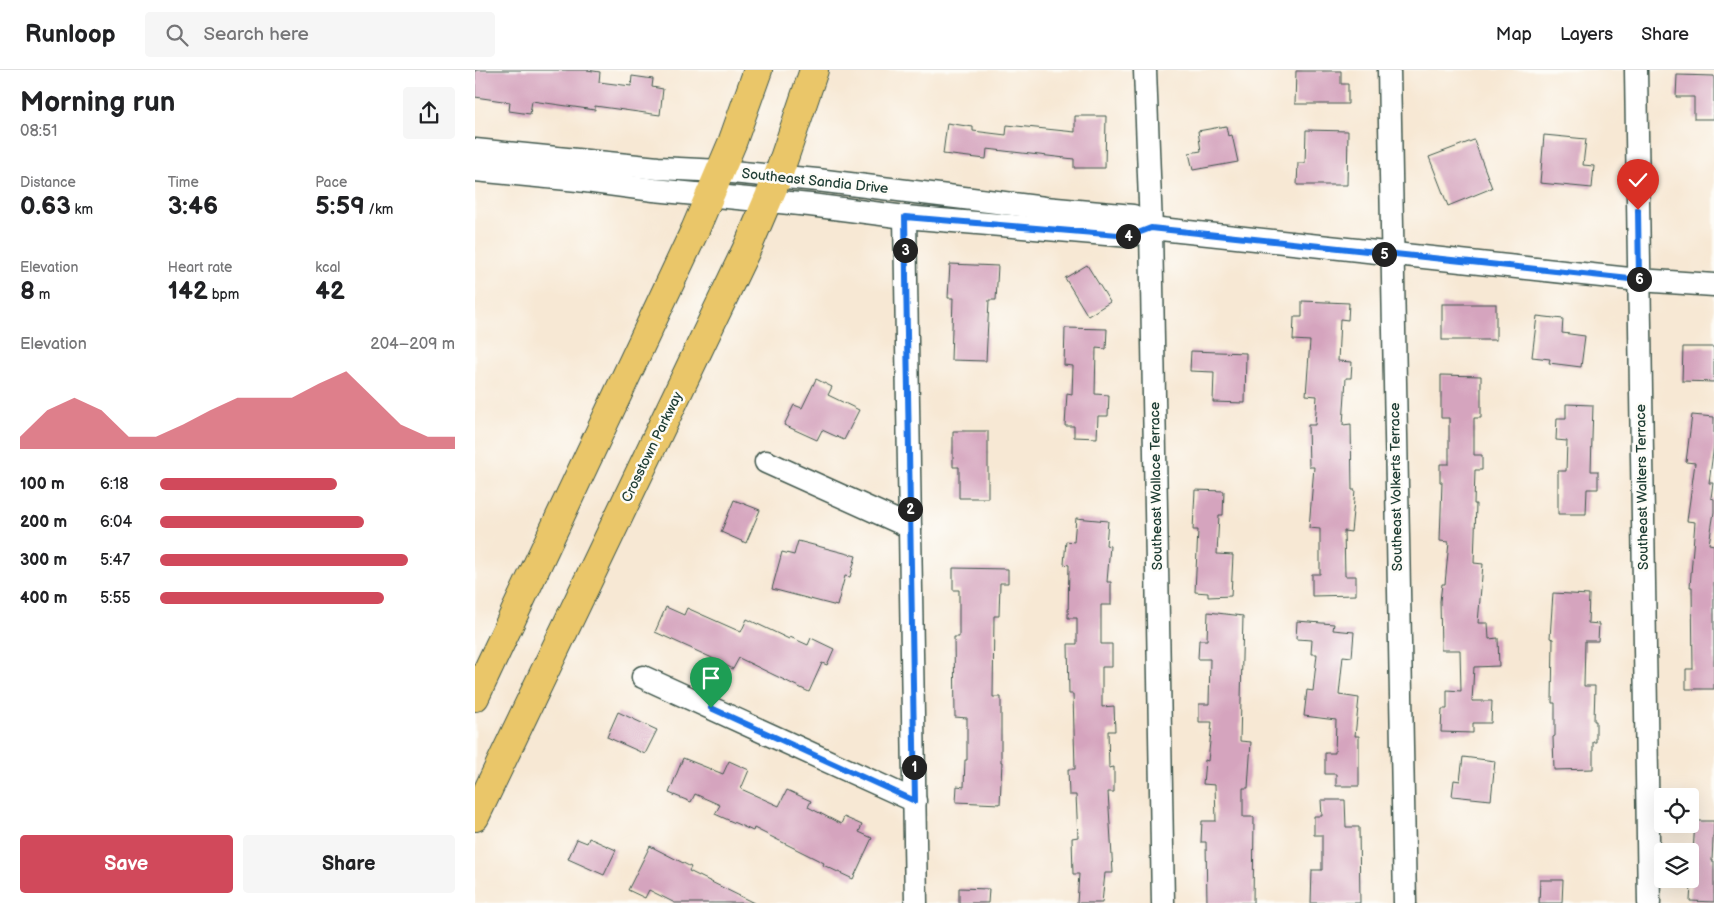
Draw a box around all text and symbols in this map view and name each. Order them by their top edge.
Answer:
search box [145,12,495,57]
text: Runloop [25,20,115,49]
icon: search [163,21,191,49]
text: Search here [203,23,309,46]
text: Map [1496,24,1532,45]
text: Layers [1560,24,1613,45]
text: Share [1641,24,1689,45]
text: Morning run [20,86,175,119]
button: share [403,87,455,139]
text: 08:51 [20,122,57,141]
pin [1617,159,1659,210]
street label: Southeast Sandia Drive [741,165,889,197]
icon: check [1624,166,1652,194]
text: Distance [20,174,76,191]
text: Time [168,174,199,191]
text: Pace [315,174,347,191]
text: 0.63 [20,191,71,222]
text: 3:46 [168,191,218,222]
text: 5:59 [315,191,365,222]
text: km [71,201,93,218]
text: /km [365,201,393,218]
pin: 4 [1115,224,1141,248]
text: 4 [1124,228,1133,245]
pin: 3 [893,238,917,262]
text: 3 [901,242,910,259]
pin: 5 [1371,242,1397,266]
text: 5 [1380,246,1389,263]
text: Elevation [20,259,78,276]
text: Heart rate [168,259,232,276]
text: kcal [315,259,340,276]
pin: 6 [1627,266,1651,292]
text: 6 [1635,271,1644,288]
text: 8 [20,276,35,307]
text: 142 [168,276,208,307]
text: 42 [315,276,345,307]
text: m [35,286,50,303]
text: bpm [208,286,239,303]
text: Elevation [20,335,87,354]
text: 204–209 m [370,335,455,354]
street label: Crosstown Parkway [618,388,686,505]
street label: Southeast Wallace Terrace [1146,402,1166,570]
street label: Southeast Volkerts Terrace [1386,402,1406,572]
street label: Southeast Walters Terrace [1632,404,1652,570]
text: 100 m [20,475,65,494]
text: 6:18 [100,475,129,494]
pin: 2 [897,496,923,522]
text: 2 [906,501,915,518]
text: 200 m [20,513,67,532]
text: 6:04 [100,513,132,532]
text: 300 m [20,551,67,570]
text: 5:47 [100,551,130,570]
text: 400 m [20,589,67,608]
text: 5:55 [100,589,131,608]
pin [690,657,732,708]
icon: arrive [697,664,725,692]
pin: 1 [901,754,927,780]
text: 1 [912,759,917,776]
map controls [1654,788,1699,888]
button: locate [1654,788,1699,833]
button: Save [20,835,233,893]
button: Share [243,835,455,893]
button: layers [1654,843,1699,888]

